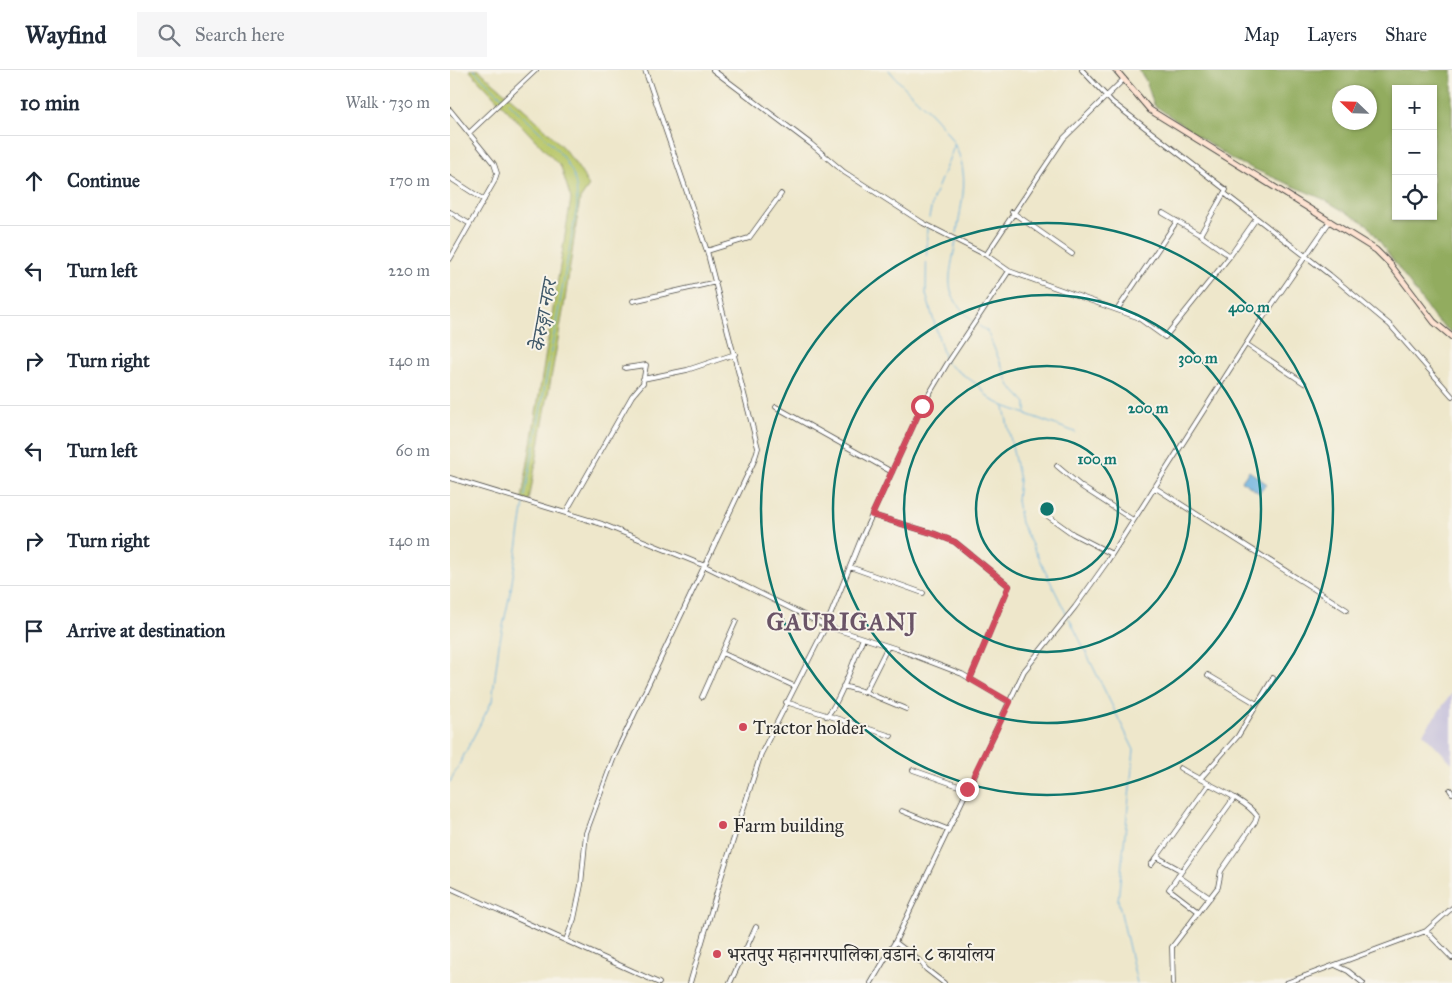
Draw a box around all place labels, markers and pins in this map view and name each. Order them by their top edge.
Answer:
centre of rings [1038,500,1056,518]
place label: Tractor holder [753,716,867,739]
marker: Tractor holder [737,721,749,733]
place label: Farm building [733,814,844,838]
marker: Farm building [717,819,729,831]
place label: भरतपुर महानगरपालिका वडानं. ८ कार्यालय [727,943,996,967]
marker: भरतपुर महानगरपालिका वडानं. ८ कार्यालय [711,948,723,960]

